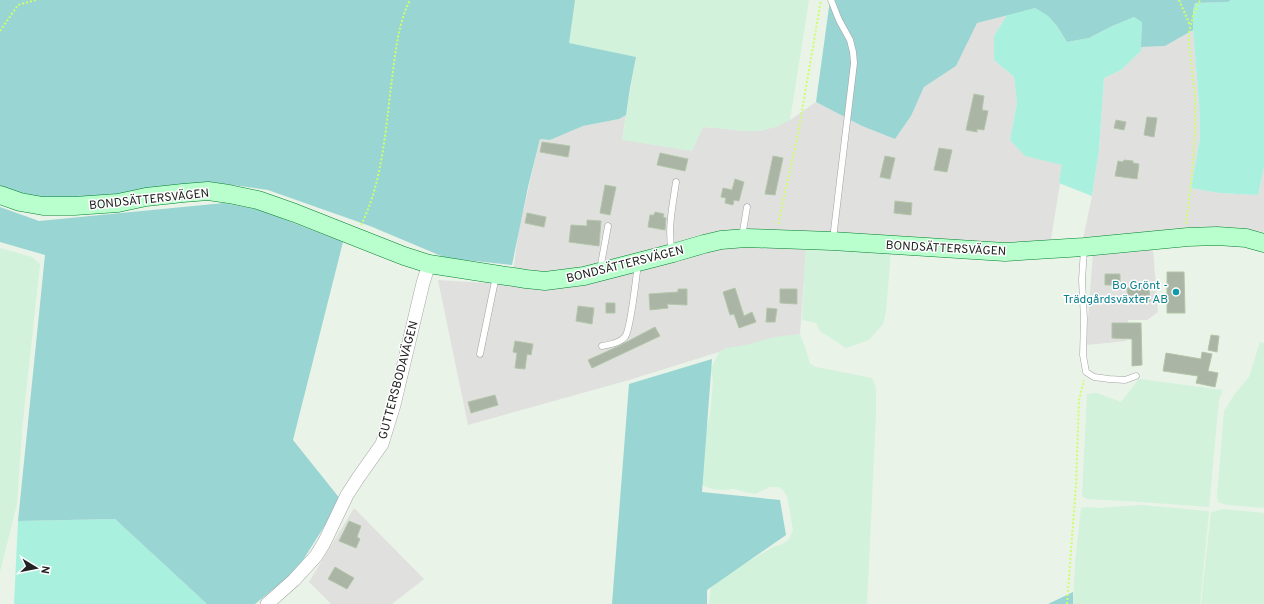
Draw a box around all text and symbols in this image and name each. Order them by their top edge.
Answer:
street label: BONDSÄTTERSVÄGEN [88,186,210,214]
street label: BONDSÄTTERSVÄGEN [885,238,1007,260]
street label: BONDSÄTTERSVÄGEN [565,243,686,287]
place label: Bo Grönt - Trädgårdsväxter AB [1063,278,1168,308]
marker: Bo Grönt - Trädgårdsväxter AB [1171,287,1181,297]
street label: GUTTERSBODAVÄGEN [375,319,422,441]
north arrow [16,548,56,588]
text: N [37,564,52,575]

